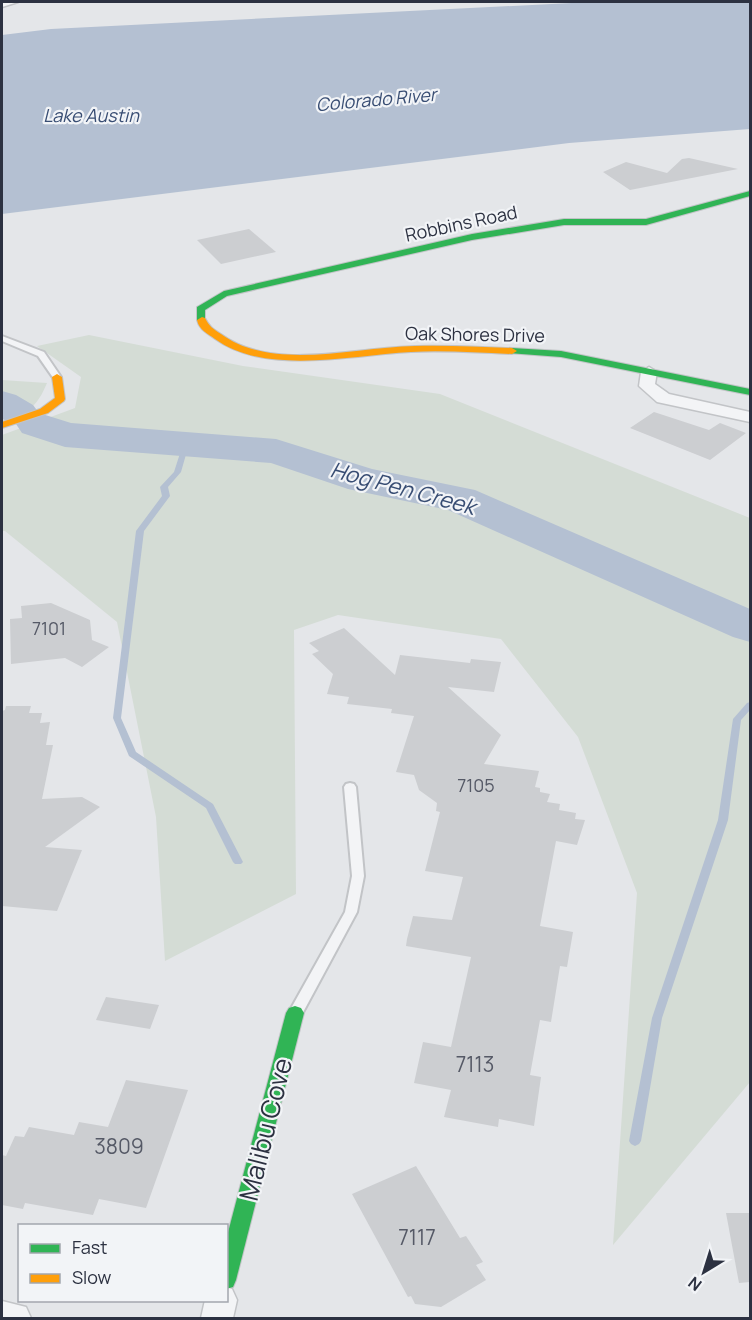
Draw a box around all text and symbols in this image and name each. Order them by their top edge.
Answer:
water label: Colorado River [315,82,440,116]
water label: Lake Austin [43,103,140,127]
street label: Robbins Road [403,199,519,247]
street label: Oak Shores Drive [405,321,545,347]
water label: Hog Pen Creek [327,454,482,523]
house number: 7101 [32,616,66,640]
house number: 7105 [457,773,495,797]
house number: 7113 [456,1050,494,1078]
street label: Malibu Cove [230,1054,300,1204]
house number: 3809 [94,1132,144,1160]
house number: 7117 [398,1223,436,1251]
legend [18,1224,228,1302]
text: Fast [72,1235,107,1259]
north arrow [674,1242,734,1302]
text: Slow [72,1265,112,1289]
text: N [683,1272,706,1296]

